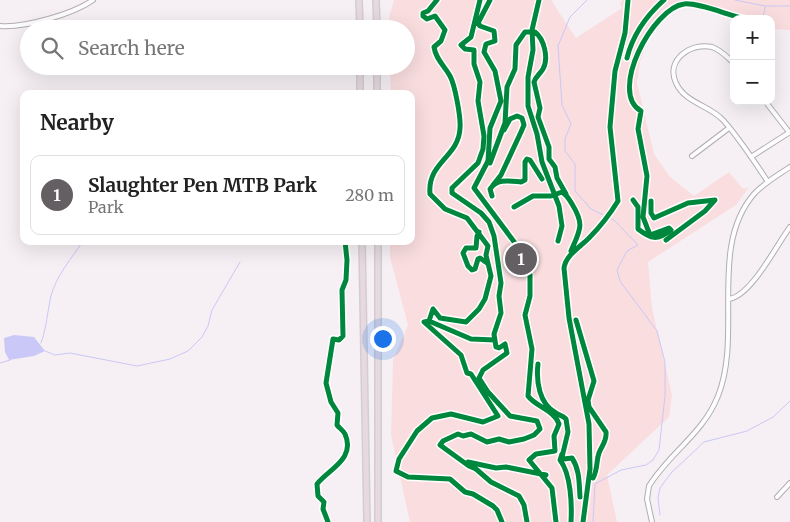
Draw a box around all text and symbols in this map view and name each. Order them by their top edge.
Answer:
map controls [730,15,775,105]
button: + [730,15,775,60]
search box [20,20,415,75]
icon: search [38,34,66,62]
text: Search here [78,36,185,60]
button: − [730,60,775,105]
text: Nearby [40,109,114,136]
text: Slaughter Pen MTB Park [88,173,317,197]
text: 1 [53,185,61,205]
text: 280 m [345,185,394,205]
text: Park [88,197,124,217]
pin: 1 [505,240,537,278]
your location [370,326,396,352]

